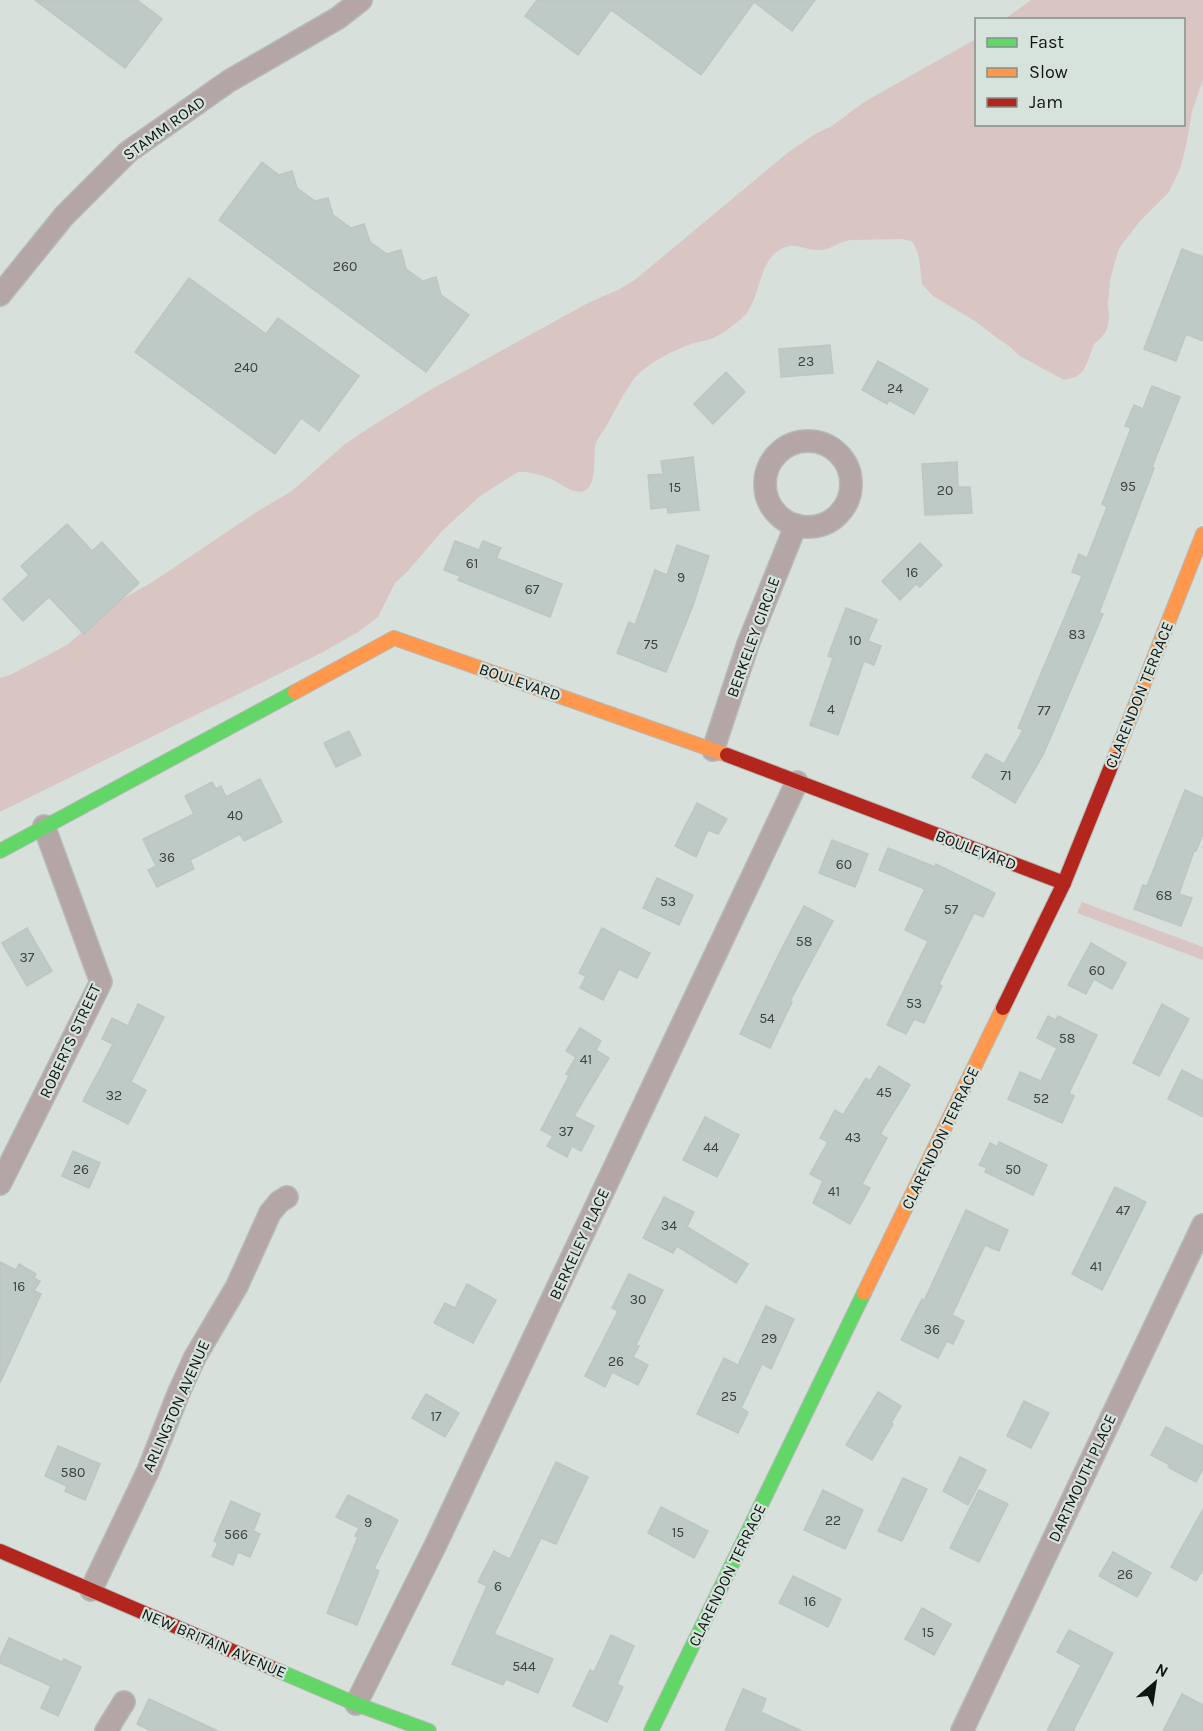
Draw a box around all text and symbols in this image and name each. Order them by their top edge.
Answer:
legend [975,18,1185,126]
text: Fast [1029,31,1064,53]
text: Slow [1029,61,1068,83]
text: Jam [1029,91,1063,113]
street label: STAMM ROAD [119,92,209,164]
house number: 260 [333,258,357,275]
house number: 23 [798,353,814,370]
house number: 240 [234,359,258,376]
house number: 24 [887,380,903,397]
house number: 95 [1120,478,1136,495]
house number: 15 [669,479,681,496]
house number: 20 [937,482,953,499]
house number: 61 [466,555,478,572]
house number: 16 [906,564,918,581]
house number: 9 [677,569,685,586]
street label: BERKELEY CIRCLE [722,574,784,700]
house number: 67 [525,581,540,598]
street label: CLARENDON TERRACE [1101,619,1177,771]
house number: 83 [1069,626,1085,643]
house number: 10 [849,632,861,649]
house number: 75 [644,636,658,653]
street label: BOULEVARD [477,659,563,705]
house number: 4 [827,701,835,718]
house number: 77 [1037,702,1051,719]
house number: 71 [1000,767,1012,784]
house number: 40 [227,807,243,824]
street label: BOULEVARD [933,826,1019,874]
house number: 36 [159,849,175,866]
house number: 60 [836,856,852,873]
house number: 68 [1156,887,1172,904]
house number: 53 [660,893,676,910]
house number: 57 [944,901,959,918]
house number: 58 [796,933,812,950]
house number: 37 [20,949,35,966]
house number: 60 [1089,962,1105,979]
street label: ROBERTS STREET [35,981,105,1101]
house number: 53 [906,995,922,1012]
house number: 54 [759,1010,775,1027]
house number: 58 [1059,1030,1075,1047]
house number: 41 [580,1051,592,1068]
street label: CLARENDON TERRACE [897,1064,983,1212]
house number: 45 [876,1084,892,1101]
house number: 32 [106,1087,122,1104]
house number: 52 [1033,1090,1049,1107]
house number: 37 [559,1123,574,1140]
house number: 43 [845,1129,861,1146]
house number: 44 [703,1139,719,1156]
house number: 26 [73,1161,89,1178]
house number: 50 [1005,1161,1021,1178]
house number: 41 [828,1183,840,1200]
street label: BERKELEY PLACE [545,1185,613,1303]
house number: 47 [1116,1202,1131,1219]
house number: 34 [661,1217,677,1234]
house number: 41 [1090,1258,1102,1275]
house number: 16 [13,1278,25,1295]
house number: 30 [630,1291,646,1308]
house number: 36 [924,1321,940,1338]
house number: 29 [761,1330,777,1347]
street label: ARLINGTON AVENUE [138,1337,214,1475]
house number: 26 [608,1353,624,1370]
house number: 25 [721,1388,737,1405]
house number: 17 [430,1408,442,1425]
street label: DARTMOUTH PLACE [1044,1411,1120,1545]
house number: 580 [61,1464,85,1481]
street label: CLARENDON TERRACE [684,1501,770,1649]
house number: 22 [825,1512,841,1529]
house number: 9 [364,1514,372,1531]
house number: 15 [672,1524,684,1541]
house number: 566 [224,1526,248,1543]
house number: 26 [1117,1566,1133,1583]
house number: 6 [494,1578,502,1595]
house number: 16 [804,1593,816,1610]
street label: NEW BRITAIN AVENUE [139,1604,289,1682]
house number: 15 [922,1624,934,1641]
north arrow [1125,1653,1185,1713]
house number: 544 [512,1658,536,1675]
text: N [1152,1659,1172,1681]

